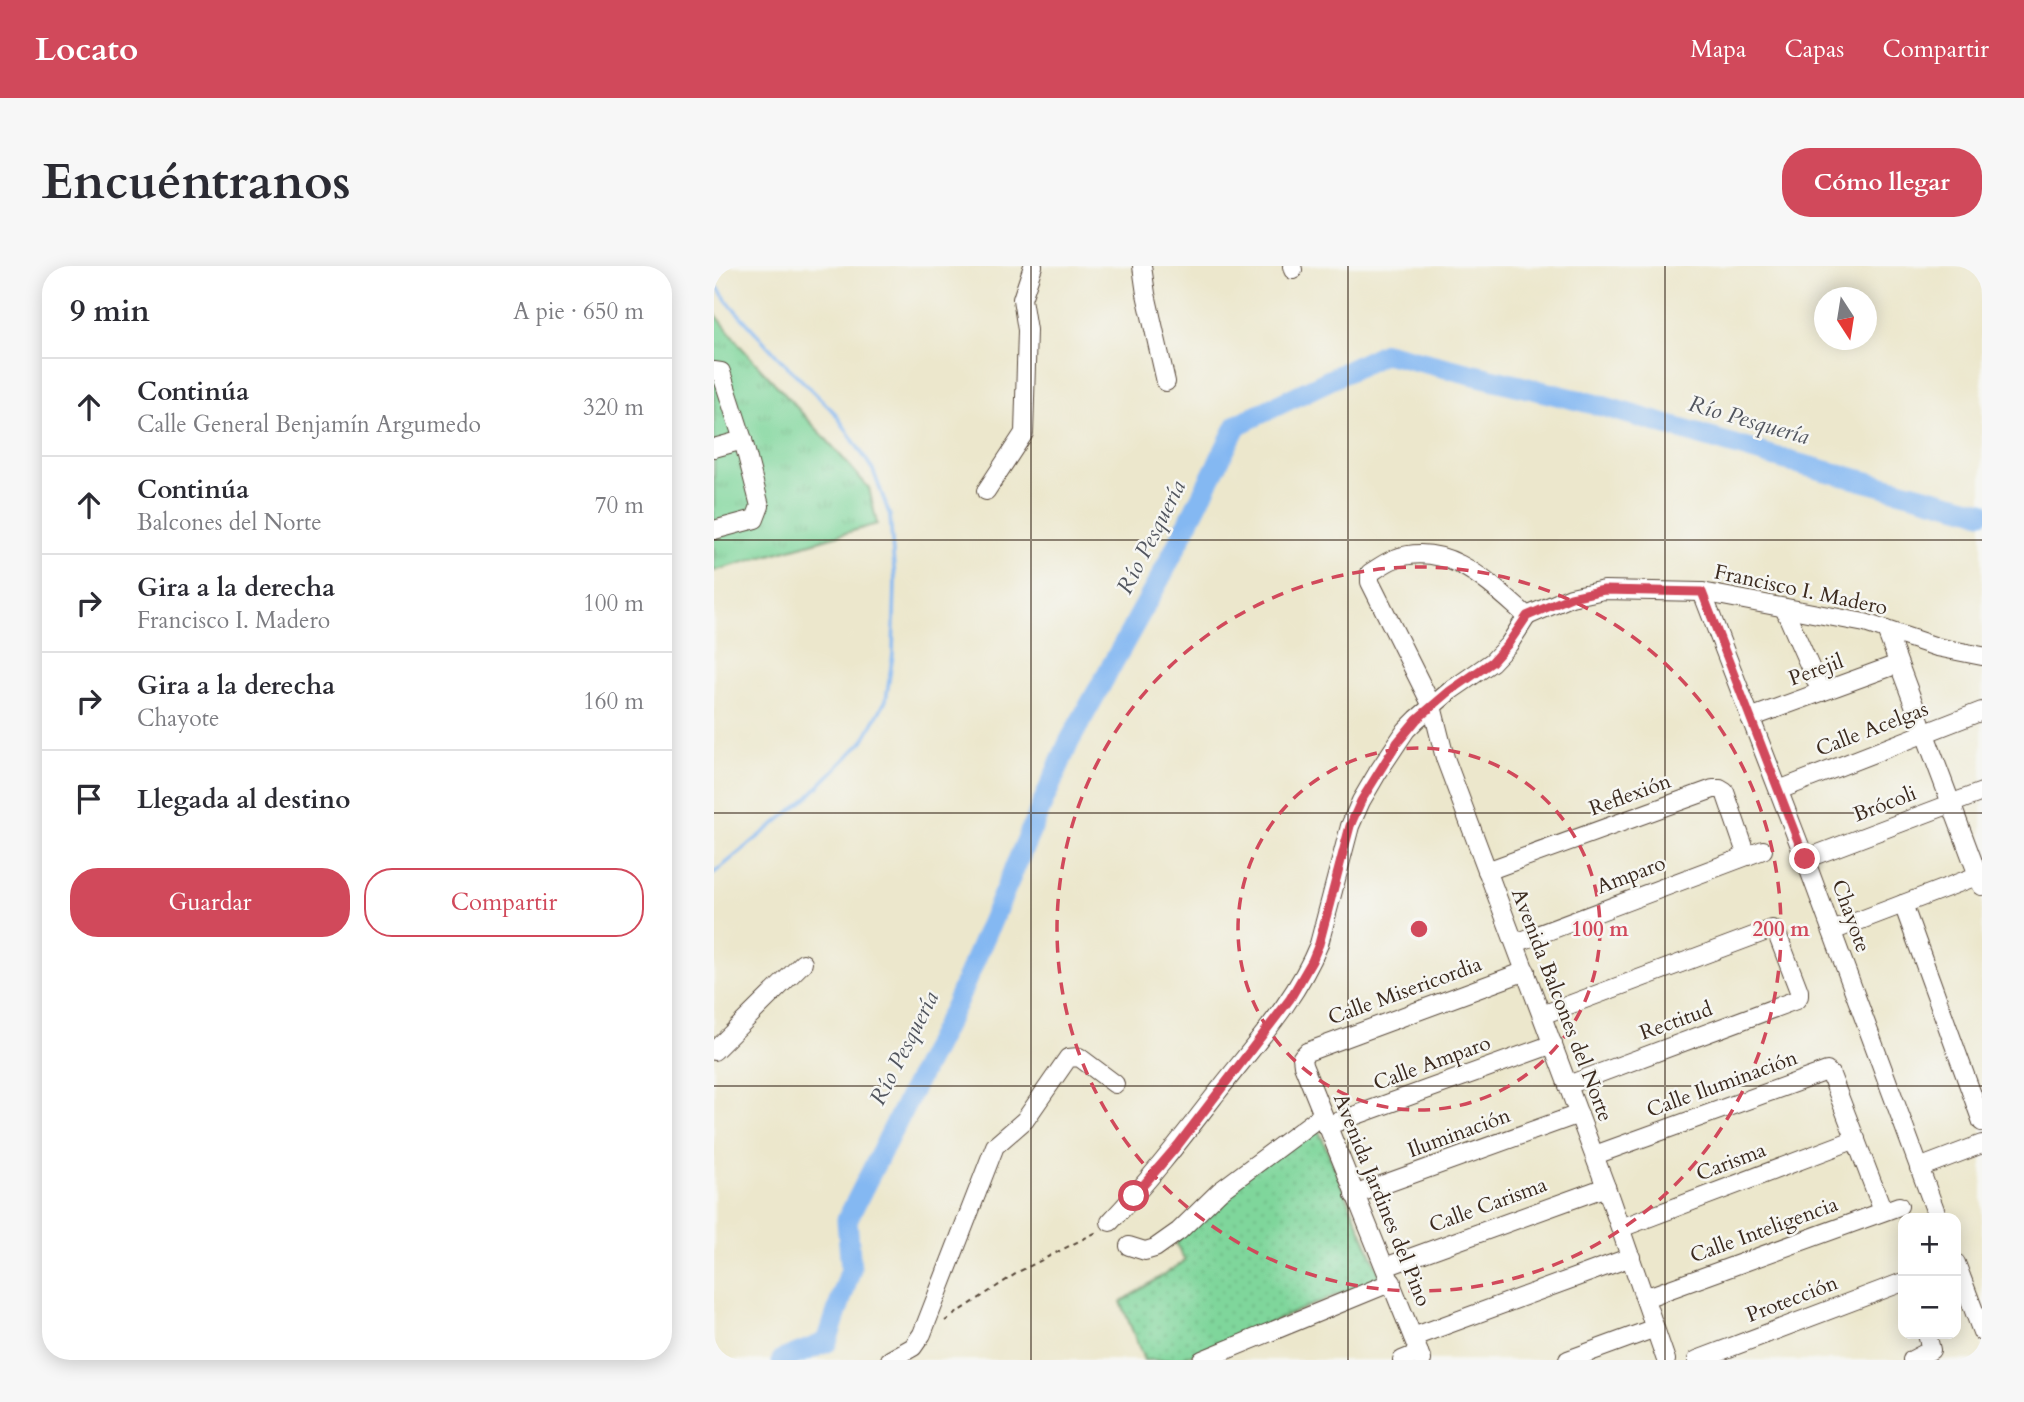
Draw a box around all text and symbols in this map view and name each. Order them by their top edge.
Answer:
text: Locato [35,27,138,72]
text: Mapa [1690,33,1746,66]
text: Capas [1784,33,1844,66]
text: Compartir [1882,33,1989,66]
button: Cómo llegar [1782,148,1982,217]
text: Encuéntranos [42,149,351,216]
north arrow [1814,287,1877,350]
text: 9 min [70,291,150,332]
text: A pie · 650 m [513,296,644,327]
text: Continúa [137,374,249,409]
icon: ahead [70,388,108,426]
water label: Río Pesquería [1685,388,1813,452]
text: 320 m [583,392,644,423]
text: Calle General Benjamín Argumedo [137,409,481,440]
text: Continúa [137,472,249,507]
water label: Río Pesquería [1109,475,1193,599]
icon: ahead [70,486,108,524]
text: 70 m [595,490,644,521]
text: Balcones del Norte [137,507,322,538]
street label: Francisco I. Madero [1712,557,1890,623]
text: Gira a la derecha [137,570,335,605]
icon: right [70,584,108,622]
text: 100 m [583,588,644,619]
text: Francisco I. Madero [137,605,330,636]
street label: Perejil [1785,647,1847,693]
text: Gira a la derecha [137,668,335,703]
icon: right [70,682,108,720]
text: 160 m [583,686,644,717]
street label: Calle Acelgas [1812,694,1932,764]
text: Chayote [137,703,219,734]
street label: Reflexión [1585,767,1675,823]
street label: Brócoli [1849,779,1921,829]
icon: arrive [70,780,108,818]
text: Llegada al destino [137,782,351,817]
route end [1789,843,1820,874]
street label: Amparo [1592,849,1670,901]
button: Guardar [70,868,350,937]
button: Compartir [364,868,644,937]
street label: Chayote [1825,876,1877,956]
street label: Avenida Balcones del Norte [1504,884,1620,1126]
text: 100 m [1571,915,1629,944]
text: 200 m [1752,915,1810,944]
centre of rings [1407,917,1431,941]
street label: Calle Misericordia [1324,950,1486,1032]
water label: Río Pesquería [862,986,946,1110]
street label: Rectitud [1636,994,1716,1048]
street label: Calle Amparo [1369,1028,1495,1098]
street label: Calle Iluminación [1643,1043,1801,1125]
street label: Avenida Jardines del Pino [1326,1089,1438,1311]
street label: Iluminación [1404,1101,1515,1165]
street label: Carisma [1692,1135,1770,1189]
street label: Calle Carisma [1425,1170,1551,1240]
route start [1118,1180,1149,1211]
street label: Calle Inteligencia [1686,1190,1842,1270]
map controls [1898,1213,1961,1339]
button: + [1898,1213,1961,1276]
street label: Protección [1742,1268,1842,1330]
button: − [1898,1276,1961,1339]

